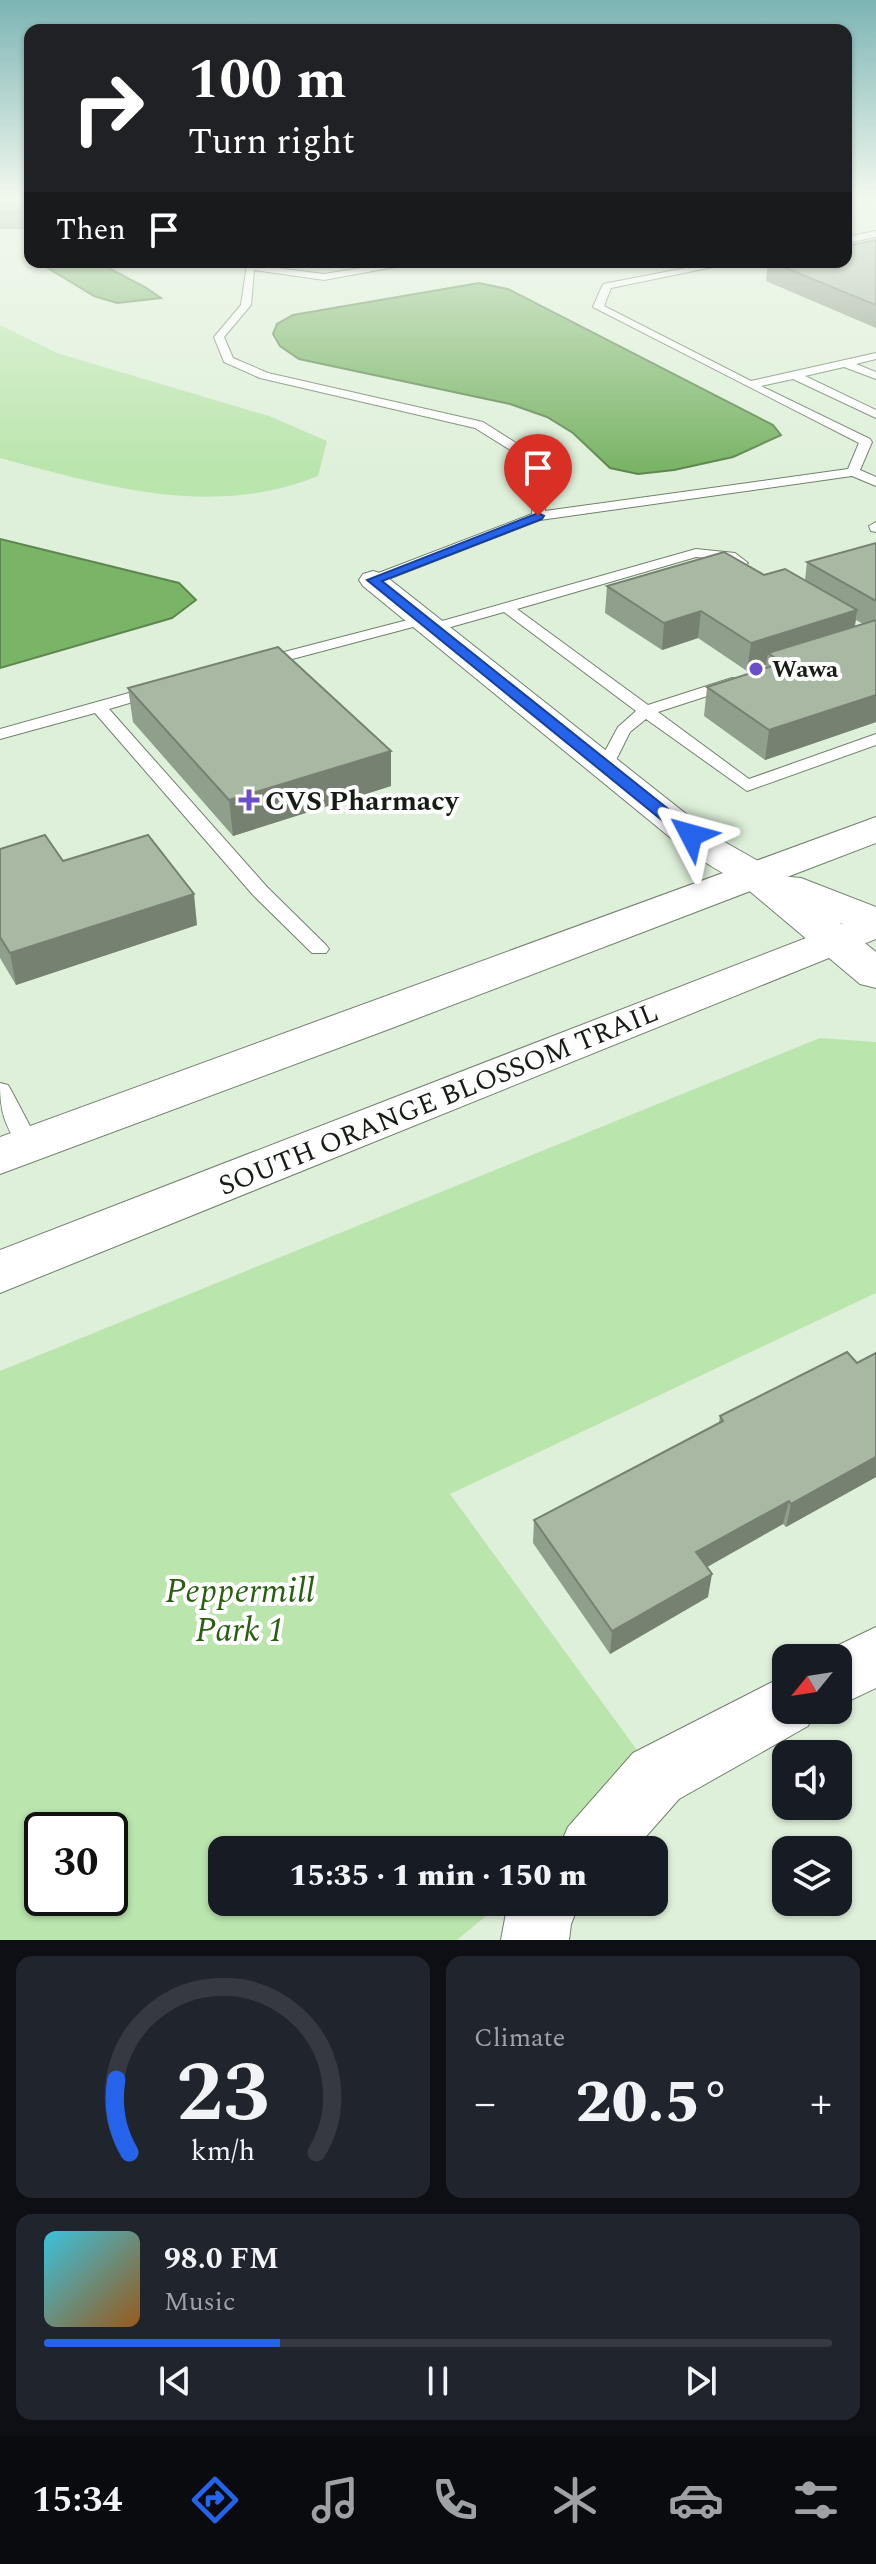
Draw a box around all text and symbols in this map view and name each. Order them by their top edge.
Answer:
text: 100 m [188,38,347,123]
icon: right [56,56,160,160]
text: Turn right [188,115,355,170]
text: Then [56,207,126,253]
icon: arrive [142,208,186,252]
pin [504,434,572,516]
icon: arrive [516,446,560,490]
place label: Wawa [772,652,839,688]
marker: Wawa [747,660,765,678]
place label: CVS Pharmacy [265,780,460,823]
marker: CVS Pharmacy [240,791,258,809]
position arrow [649,793,733,877]
street label: SOUTH ORANGE BLOSSOM TRAIL [212,991,665,1208]
park label: Peppermill Park 1 [165,1566,315,1657]
north arrow [772,1644,852,1724]
map controls [772,1644,852,1916]
button: sound [772,1740,852,1820]
speed limit sign: 30 [24,1812,128,1916]
button: layers [772,1836,852,1916]
text: 15:35 · 1 min · 150 m [289,1853,587,1899]
text: Climate [474,2018,565,2058]
text: 23 [176,2031,270,2158]
text: 20.5° [576,2057,730,2149]
text: − [474,2070,496,2137]
text: + [810,2070,832,2137]
text: km/h [191,2130,255,2173]
text: 98.0 FM [164,2236,279,2282]
text: Music [164,2282,235,2322]
icon: previous [153,2359,197,2403]
icon: pause [416,2359,460,2403]
icon: next [679,2359,723,2403]
icon: directions [187,2472,243,2528]
icon: music [307,2472,363,2528]
icon: phone [427,2472,483,2528]
icon: climate [547,2472,603,2528]
icon: car [668,2472,724,2528]
icon: filters [788,2472,844,2528]
text: 15:34 [32,2473,123,2528]

